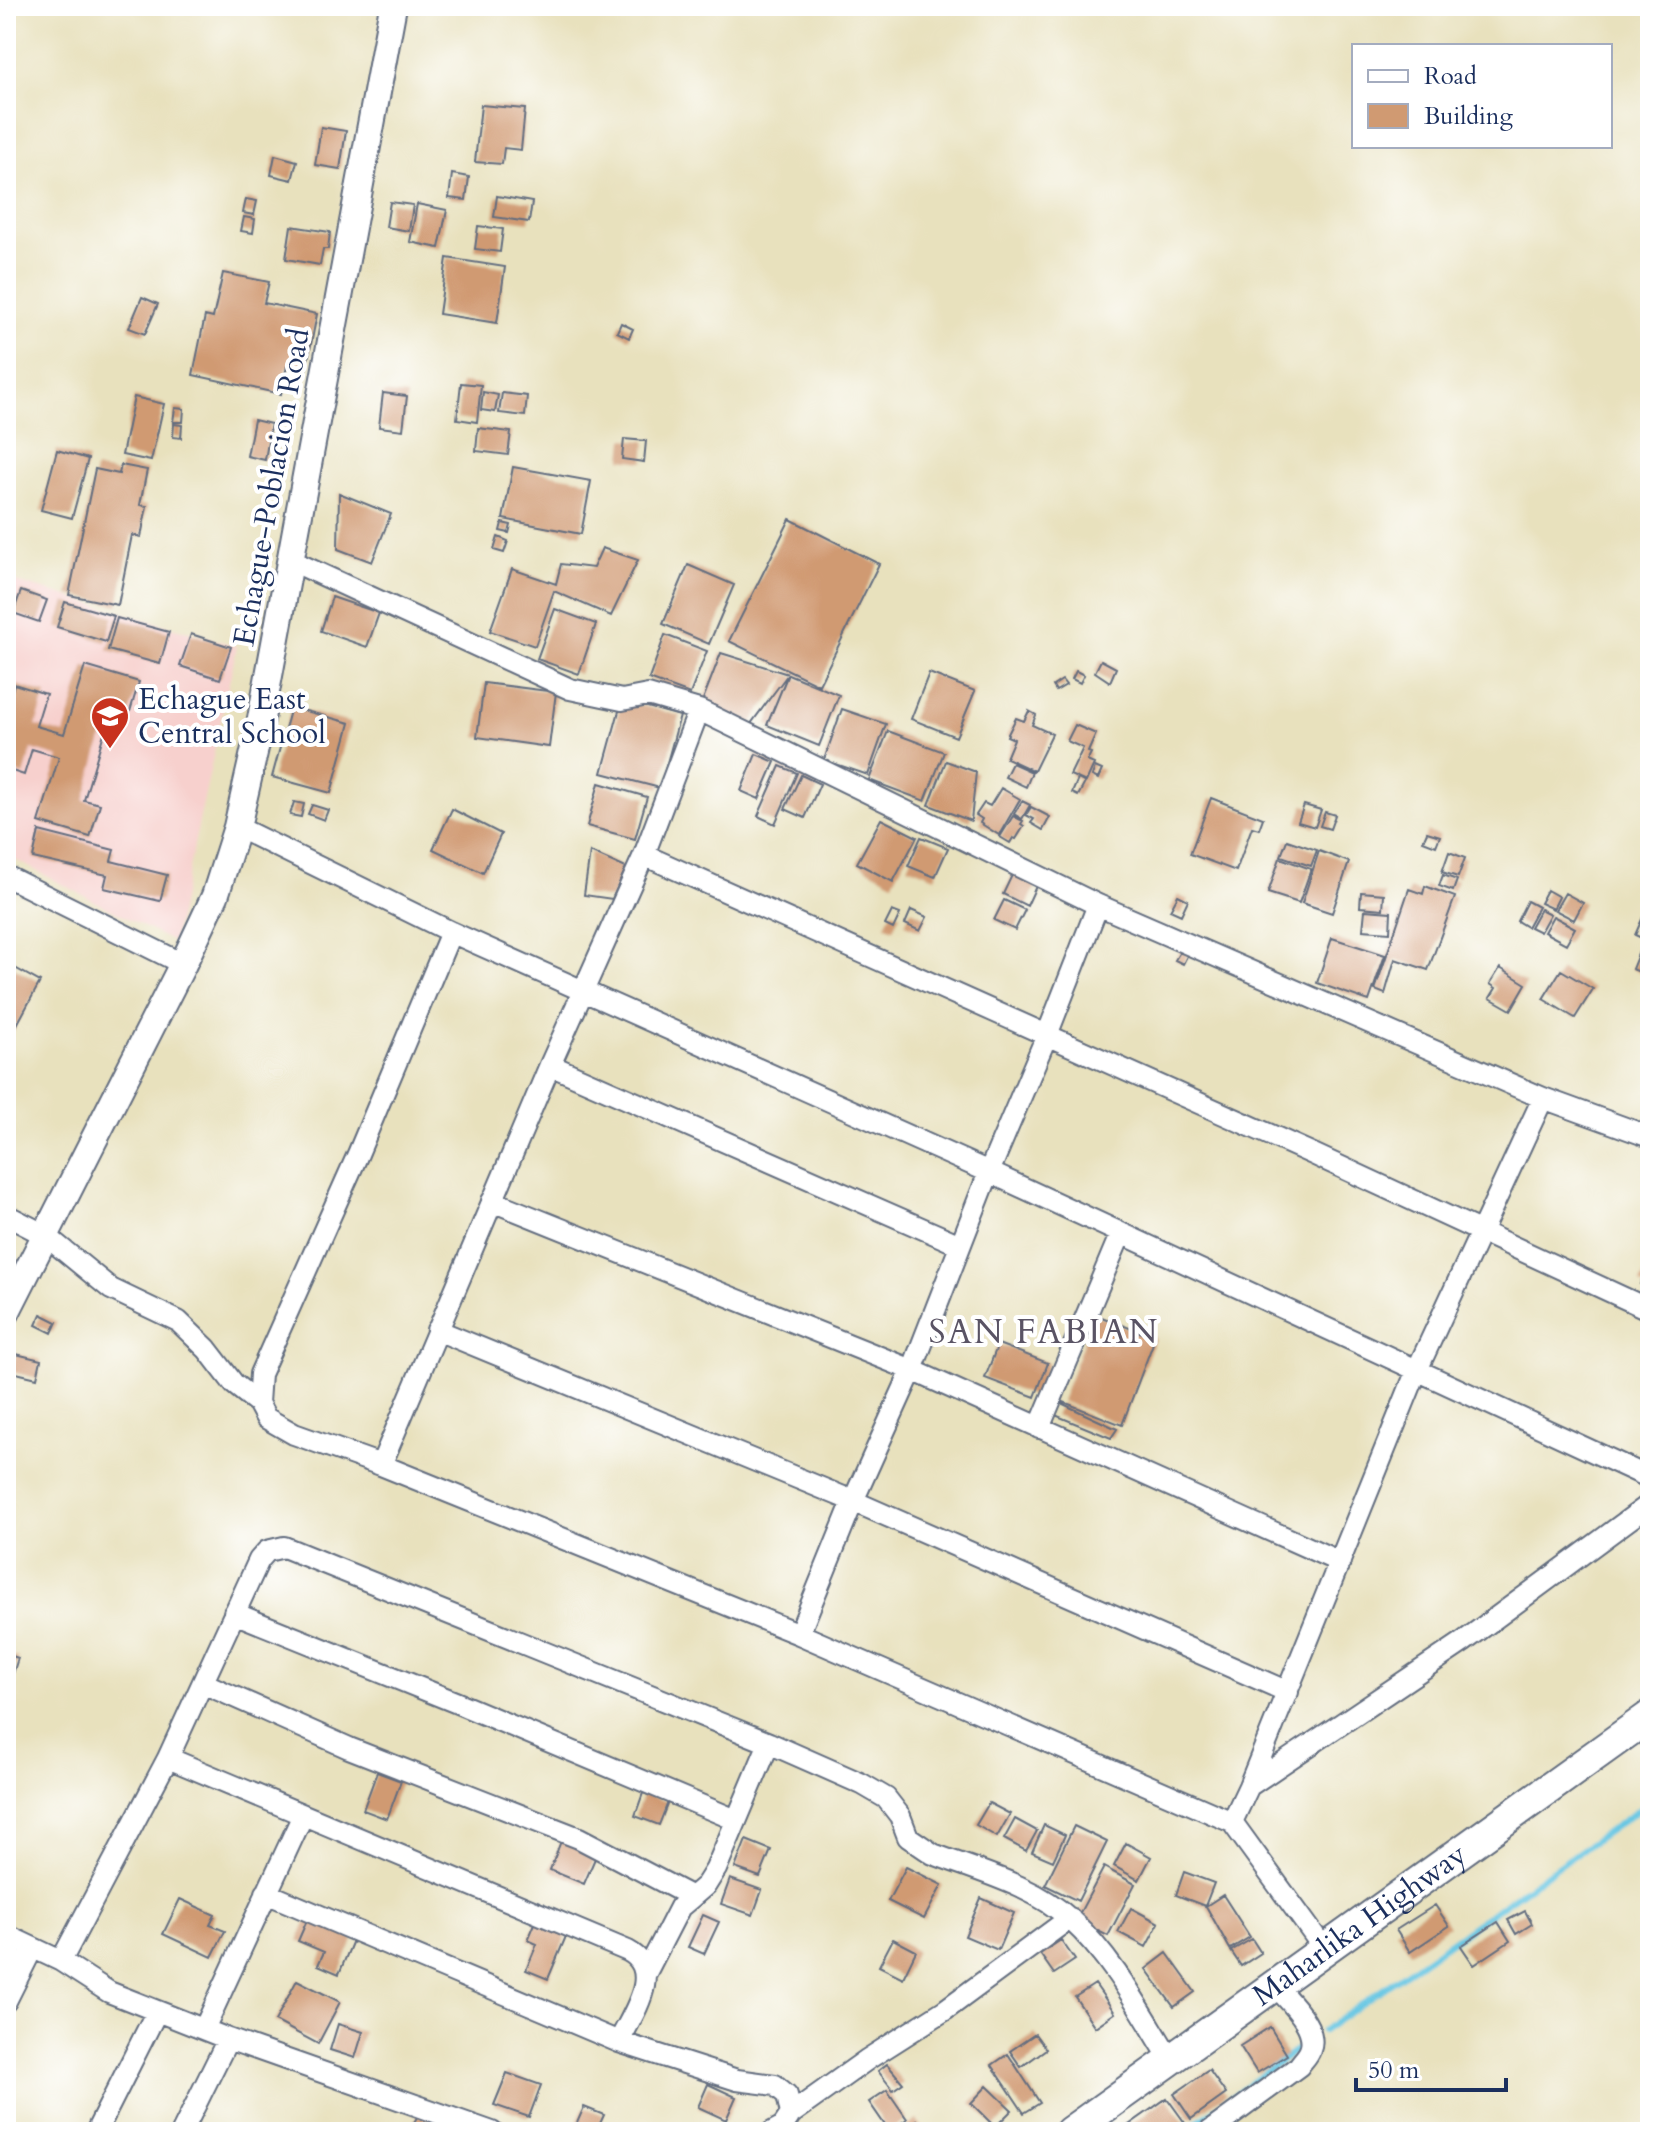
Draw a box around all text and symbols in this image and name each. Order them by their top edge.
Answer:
legend [1352,44,1612,148]
text: Road [1424,60,1477,93]
text: Building [1424,100,1514,133]
street label: Echague-Poblacion Road [223,325,320,649]
place label: Echague East Central School [138,679,326,754]
school or university icon: Echague East Central School [89,695,131,750]
district label: SAN FABIAN [929,1309,1159,1355]
street label: Maharlika Highway [1244,1834,1475,2016]
scale bar [1356,2042,1506,2092]
text: 50 m [1368,2054,1420,2087]

